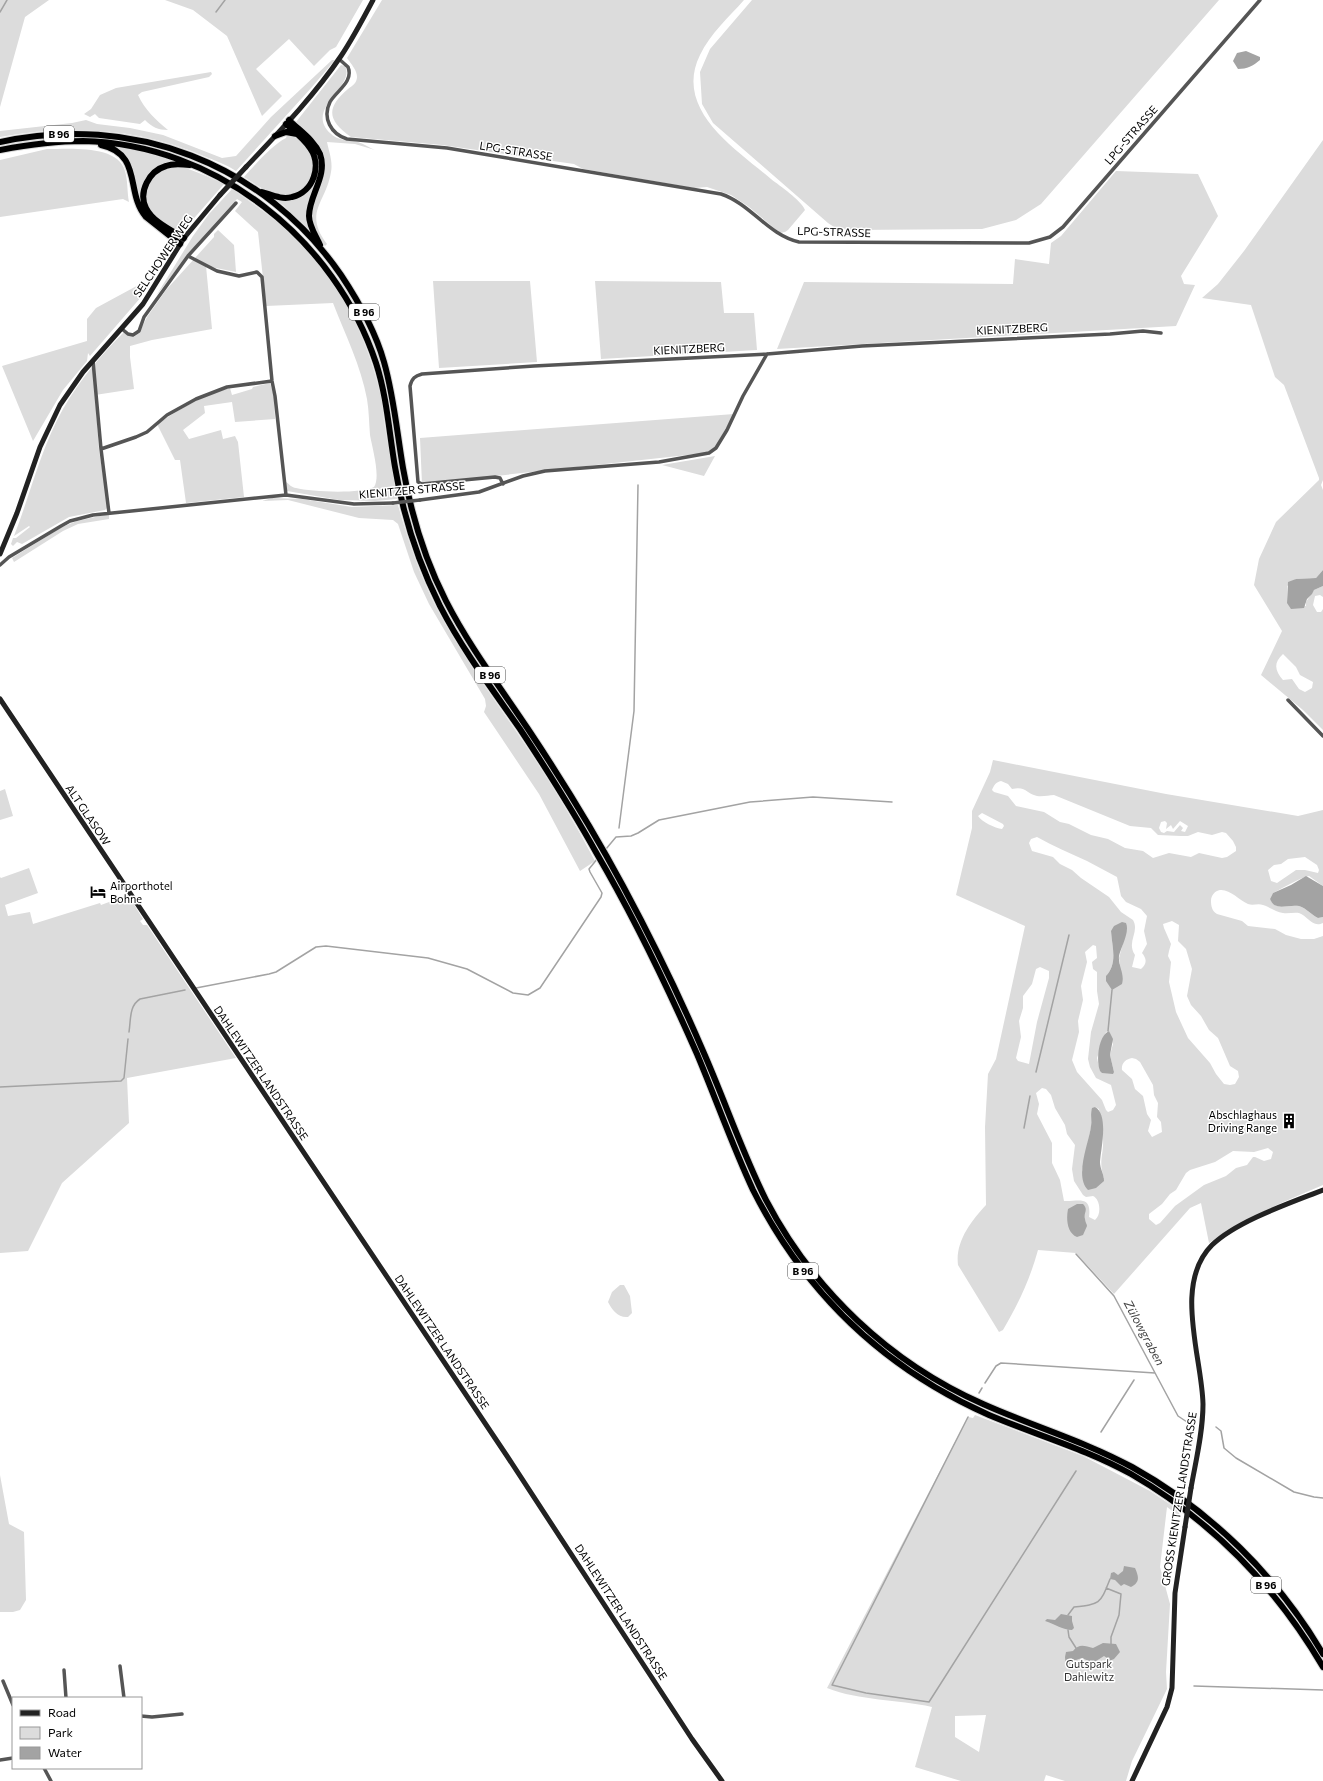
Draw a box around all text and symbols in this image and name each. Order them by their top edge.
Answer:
street label: LPG-STRASSE [1102,103,1160,167]
road number: B 96 [44,126,74,142]
street label: LPG-STRASSE [479,138,553,163]
street label: SELCHOWER WEG [130,212,195,299]
street label: LPG-STRASSE [797,224,871,239]
road number: B 96 [349,304,379,320]
street label: KIENITZBERG [976,320,1048,337]
street label: KIENITZBERG [653,340,725,357]
street label: KIENITZER STRASSE [358,478,466,501]
road number: B 96 [475,667,505,683]
street label: ALT GLASOW [63,782,113,848]
place label: Airporthotel Bohne [110,879,173,905]
hotel icon: Airporthotel Bohne [89,883,107,901]
street label: DAHLEWITZER LANDSTRASSE [212,1003,311,1142]
place label: Abschlaghaus Driving Range [1208,1108,1277,1134]
building icon: Abschlaghaus Driving Range [1280,1112,1298,1130]
road number: B 96 [788,1263,818,1279]
street label: DAHLEWITZER LANDSTRASSE [393,1272,492,1411]
water label: Zülowgraben [1121,1297,1168,1368]
street label: GROSS KIENITZER LANDSTRASSE [1158,1411,1199,1587]
street label: DAHLEWITZER LANDSTRASSE [573,1541,670,1682]
road number: B 96 [1251,1577,1281,1593]
park label: Gutspark Dahlewitz [1064,1657,1115,1683]
legend [12,1697,142,1769]
text: Road [48,1705,76,1719]
text: Park [48,1725,74,1739]
text: Water [48,1745,82,1759]

